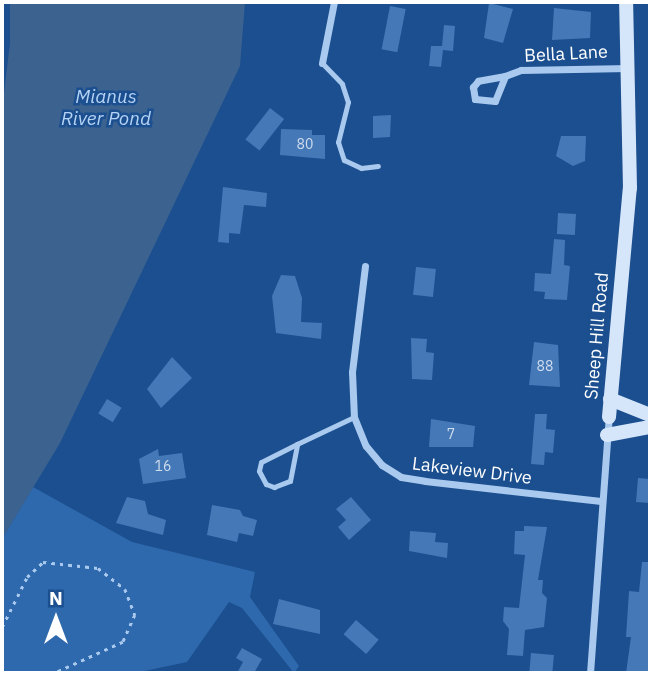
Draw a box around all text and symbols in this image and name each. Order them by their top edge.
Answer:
street label: Bella Lane [524,41,608,67]
water label: Mianus River Pond [61,86,151,130]
house number: 80 [297,136,313,152]
street label: Sheep Hill Road [581,271,613,401]
house number: 88 [537,358,553,374]
house number: 7 [447,426,455,442]
street label: Lakeview Drive [411,453,533,489]
house number: 16 [155,458,171,474]
north arrow [21,584,91,654]
text: N [49,586,63,610]

